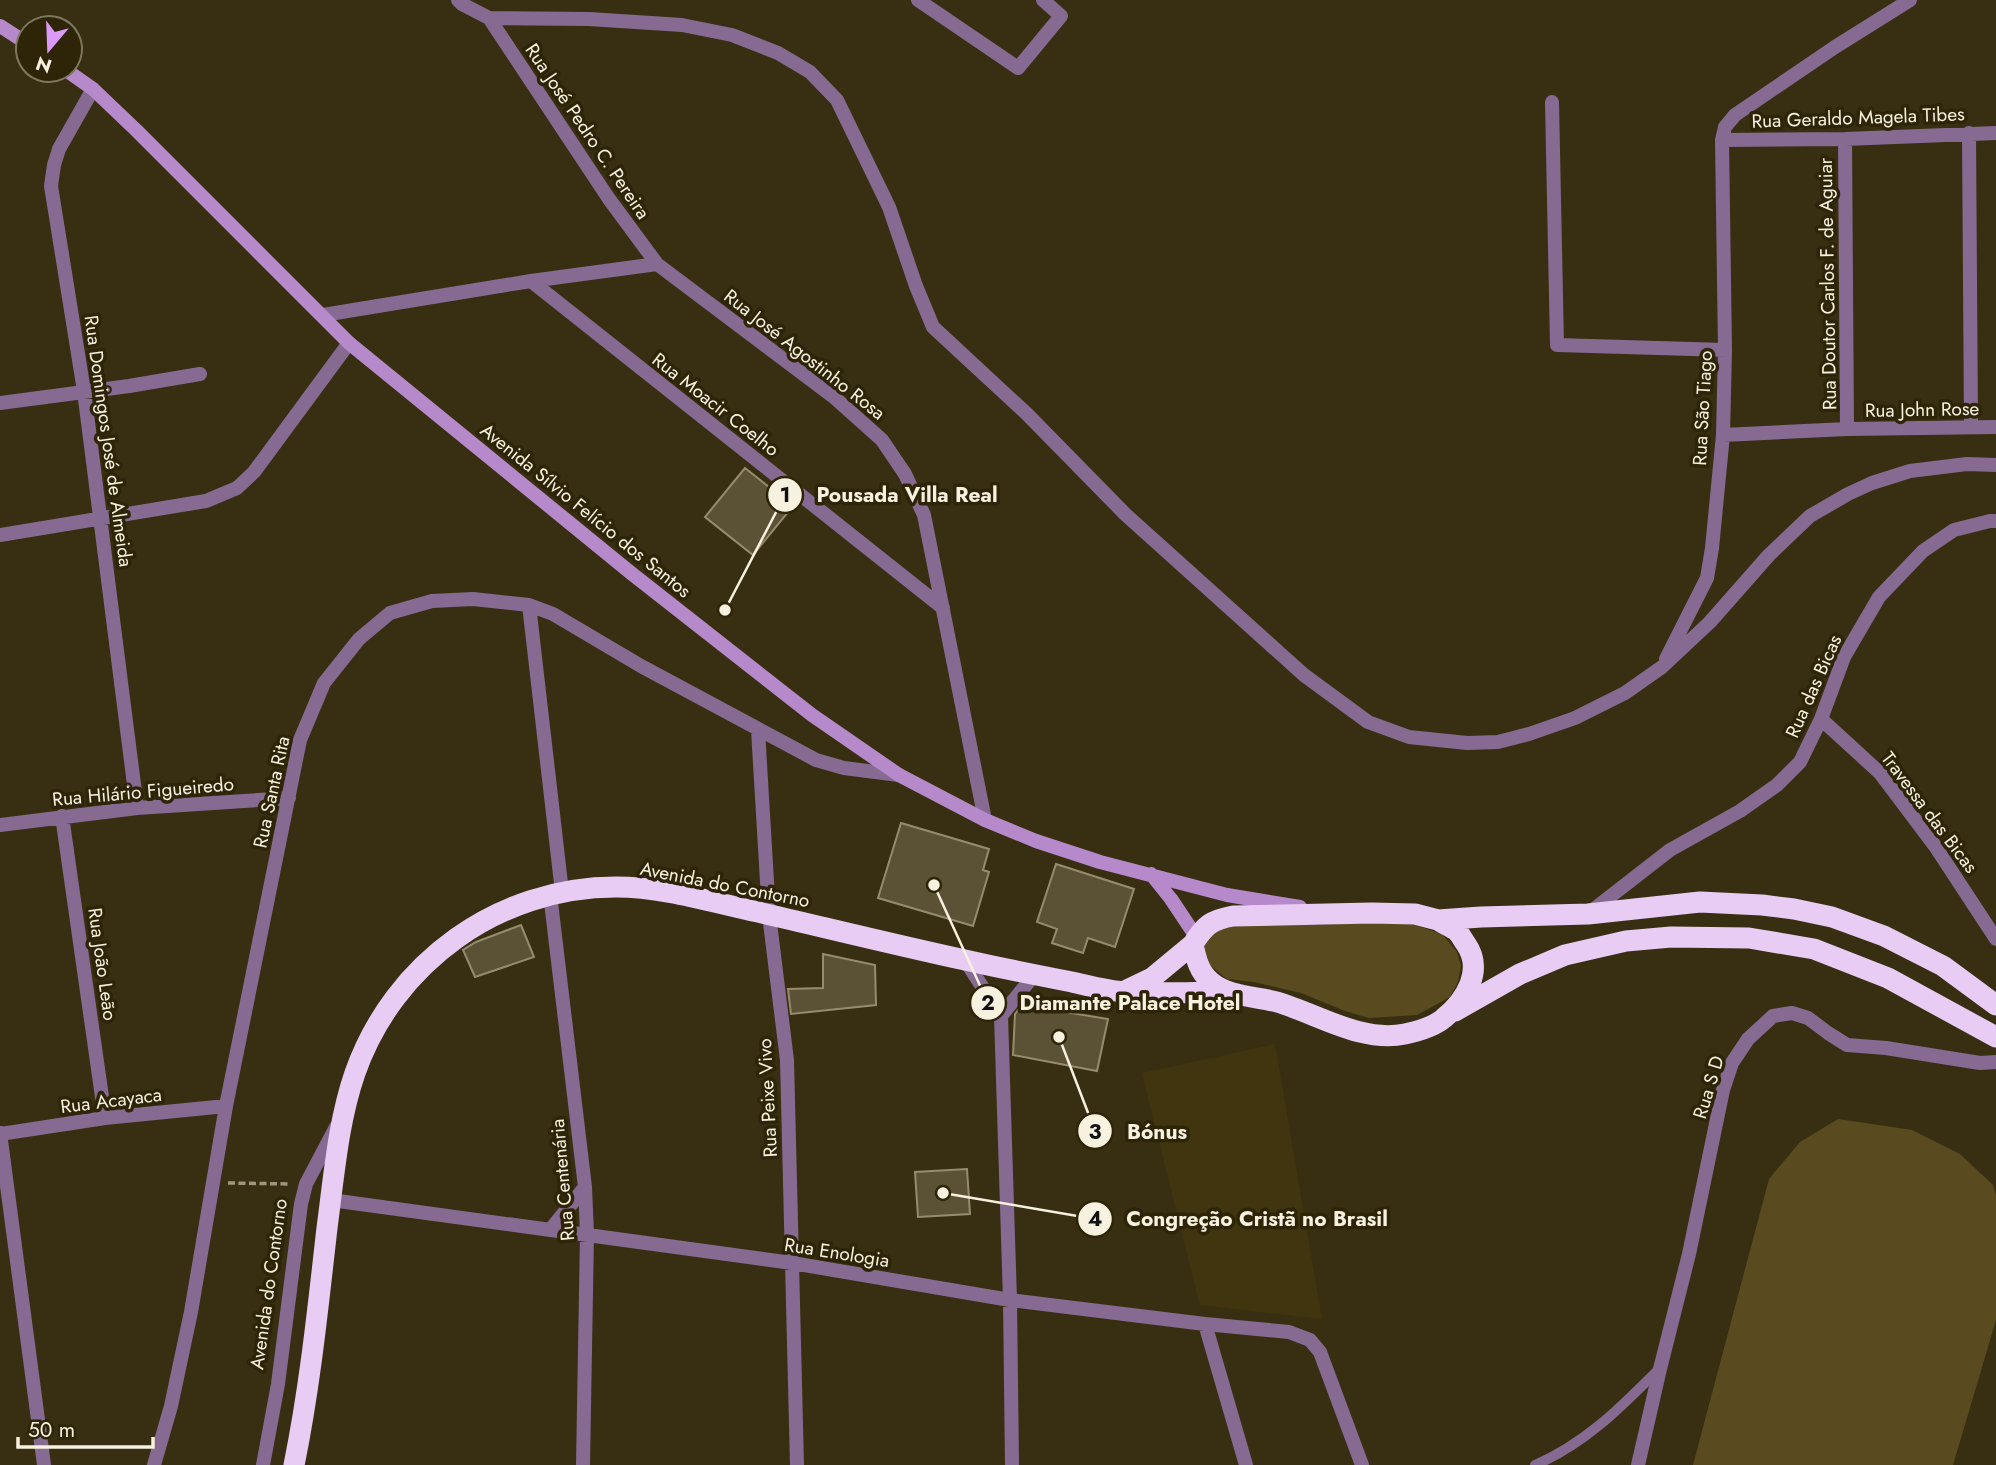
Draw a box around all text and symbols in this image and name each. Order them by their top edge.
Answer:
north arrow [14,14,84,84]
street label: Rua José Pedro C. Pereira [519,38,657,224]
text: N [32,49,55,80]
street label: Rua Geraldo Magela Tibes [1751,100,1965,135]
street label: Rua Doutor Carlos F. de Aguiar [1812,157,1843,410]
street label: Rua José Agostinho Rosa [718,283,891,426]
street label: Rua Domingos José de Almeida [77,313,140,569]
street label: Rua Moacir Coelho [647,346,785,463]
street label: Rua São Tiago [1686,350,1719,466]
street label: Rua John Rose [1865,395,1980,424]
street label: Avenida Sílvio Felício dos Santos [475,417,697,604]
callout: Pousada Villa Real [767,474,1012,516]
text: 1 [780,480,790,510]
text: Pousada Villa Real [816,480,998,510]
street label: Rua das Bicas [1779,630,1848,742]
street label: Rua Santa Rita [246,734,297,851]
street label: Travessa das Bicas [1875,746,1984,879]
street label: Rua Hilário Figueiredo [51,770,235,813]
street label: Avenida do Contorno [638,855,812,914]
street label: Rua João Leão [81,906,124,1022]
callout: Diamante Palace Hotel [970,982,1254,1024]
text: 2 [981,988,995,1018]
text: Diamante Palace Hotel [1020,988,1240,1018]
street label: Rua Peixe Vivo [751,1038,784,1158]
street label: Rua S D [1686,1052,1731,1122]
street label: Rua Acayaca [59,1081,163,1120]
callout: Bónus [1078,1110,1201,1152]
text: 3 [1088,1117,1102,1147]
text: Bónus [1127,1117,1187,1147]
street label: Rua Centenária [544,1118,581,1242]
street label: Avenida do Contorno [243,1197,294,1371]
callout: Congreção Cristã no Brasil [1077,1198,1402,1240]
text: 4 [1088,1204,1102,1234]
text: Congreção Cristã no Brasil [1126,1204,1388,1234]
street label: Rua Enologia [783,1231,891,1274]
scale bar [18,1406,152,1450]
text: 50 m [28,1415,75,1445]

